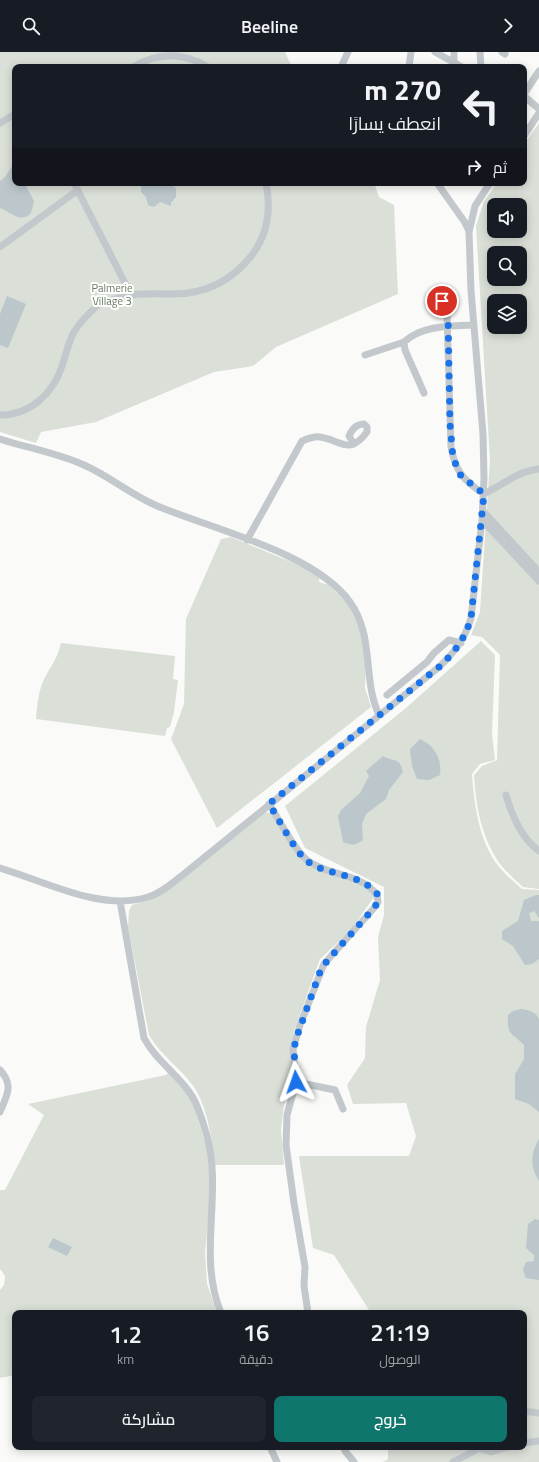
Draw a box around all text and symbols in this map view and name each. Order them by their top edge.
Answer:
text: Beeline [241,13,298,40]
icon: search [20,15,42,37]
icon: forward [497,15,519,37]
text: 270 m [364,68,441,111]
icon: left [455,80,507,132]
text: انعطف يسارًا [348,110,441,137]
icon: right [463,156,485,178]
text: ثم [493,156,507,179]
map controls [487,198,527,334]
button: sound [487,198,527,238]
button: search [487,246,527,286]
park label: Palmerie Village 3 [91,280,133,309]
pin [425,284,459,318]
icon: arrive [431,290,453,312]
button: layers [487,294,527,334]
position arrow [275,1061,317,1103]
text: 16 [243,1314,270,1350]
text: 21:19 [370,1314,430,1350]
text: 1.2 [109,1316,142,1352]
text: km [117,1349,134,1369]
text: دقيقة [239,1349,273,1369]
text: الوصول [379,1349,421,1369]
button: مشاركة [32,1396,266,1442]
button: خروج [274,1396,507,1442]

